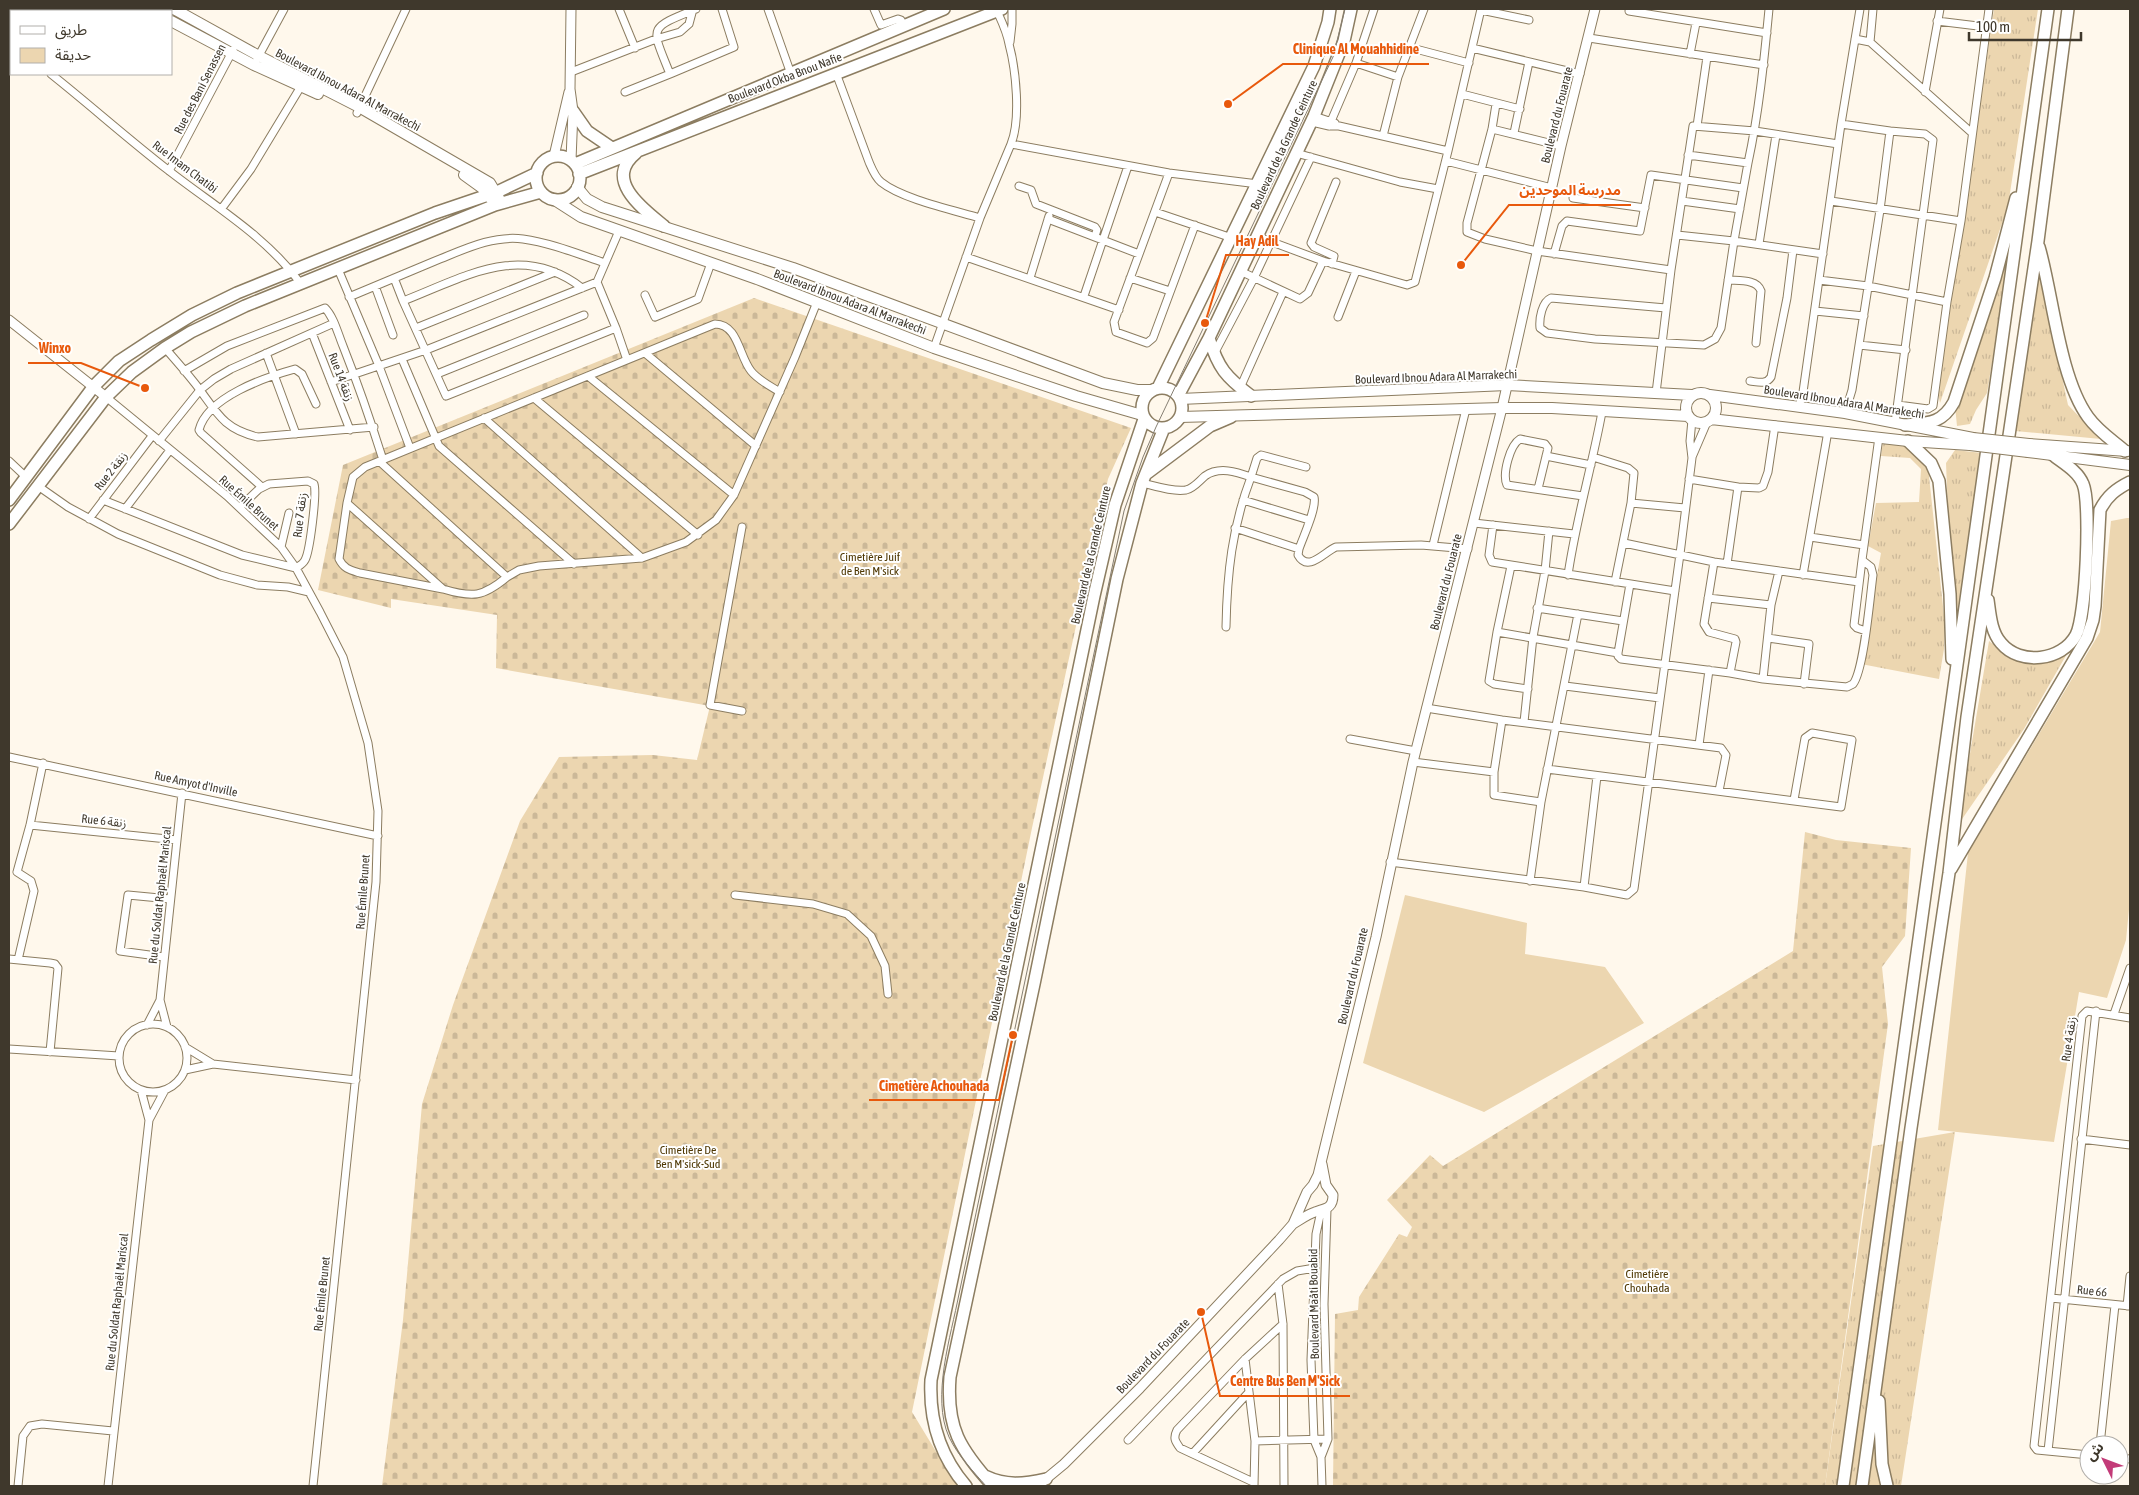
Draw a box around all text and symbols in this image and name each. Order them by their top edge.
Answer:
legend [10,10,172,75]
scale bar [1969,10,2082,42]
text: 100 m [1976,18,2010,35]
text: طريق [55,21,87,40]
callout: Clinique Al Mouahhidine [1283,35,1429,64]
text: Clinique Al Mouahhidine [1293,41,1419,57]
street label: Rue des Bani Senassen [171,42,229,136]
text: حديقة [55,46,91,63]
street label: Boulevard Ibnou Adara Al Marrakechi [273,46,423,134]
street label: Boulevard Okba Bnou Nafie [726,50,844,106]
street label: Boulevard du Fouarate [1538,65,1576,165]
street label: Boulevard de la Grande Ceinture [1248,78,1320,212]
street label: Rue Imam Chatibi [150,138,220,196]
callout: مدرسة الموحدين [1509,176,1631,205]
text: مدرسة الموحدين [1519,182,1621,199]
callout: Hay Adil [1226,226,1289,255]
text: Hay Adil [1236,233,1279,249]
street label: Boulevard Ibnou Adara Al Marrakechi [772,266,928,338]
callout: Winxo [28,334,81,363]
text: Winxo [38,340,72,356]
street label: Rue 14 زنقة [325,351,357,403]
street label: Boulevard Ibnou Adara Al Marrakechi [1355,367,1517,387]
street label: Boulevard Ibnou Adara Al Marrakechi [1763,382,1925,422]
street label: Rue 2 زنقة [92,449,130,493]
street label: Rue Émile Brunet [216,473,282,534]
street label: Boulevard de la Grande Ceinture [1068,484,1114,626]
street label: Rue 7 زنقة [290,492,310,538]
street label: Boulevard du Fouarate [1427,532,1465,632]
park label: Cimetière Juif de Ben M'sick [840,550,901,578]
street label: Rue Amyot d'Inville [153,768,239,800]
street label: Rue 6 زنقة [81,812,127,830]
street label: Rue du Soldat Raphaël Mariscal [146,825,174,965]
street label: Rue Émile Brunet [353,853,373,930]
street label: Boulevard de la Grande Ceinture [985,881,1029,1023]
street label: Boulevard du Fouarate [1335,926,1371,1026]
street label: Rue 4 زنقة [2059,1016,2079,1062]
callout: Cimetière Achouhada [869,1071,999,1100]
text: Cimetière Achouhada [879,1078,990,1094]
park label: Cimetière De Ben M'sick-Sud [656,1143,720,1171]
street label: Rue du Soldat Raphaël Mariscal [103,1232,131,1372]
street label: Boulevard Maâti Bouabid [1306,1249,1322,1359]
street label: Rue Émile Brunet [311,1255,333,1332]
park label: Cimetière Chouhada [1624,1267,1670,1295]
street label: Rue 66 [2076,1282,2108,1300]
street label: Boulevard du Fouarate [1114,1315,1192,1397]
callout: Centre Bus Ben M'Sick [1220,1367,1350,1396]
text: Centre Bus Ben M'Sick [1230,1373,1341,1389]
north arrow [2079,1435,2129,1485]
text: ش [2082,1439,2107,1464]

